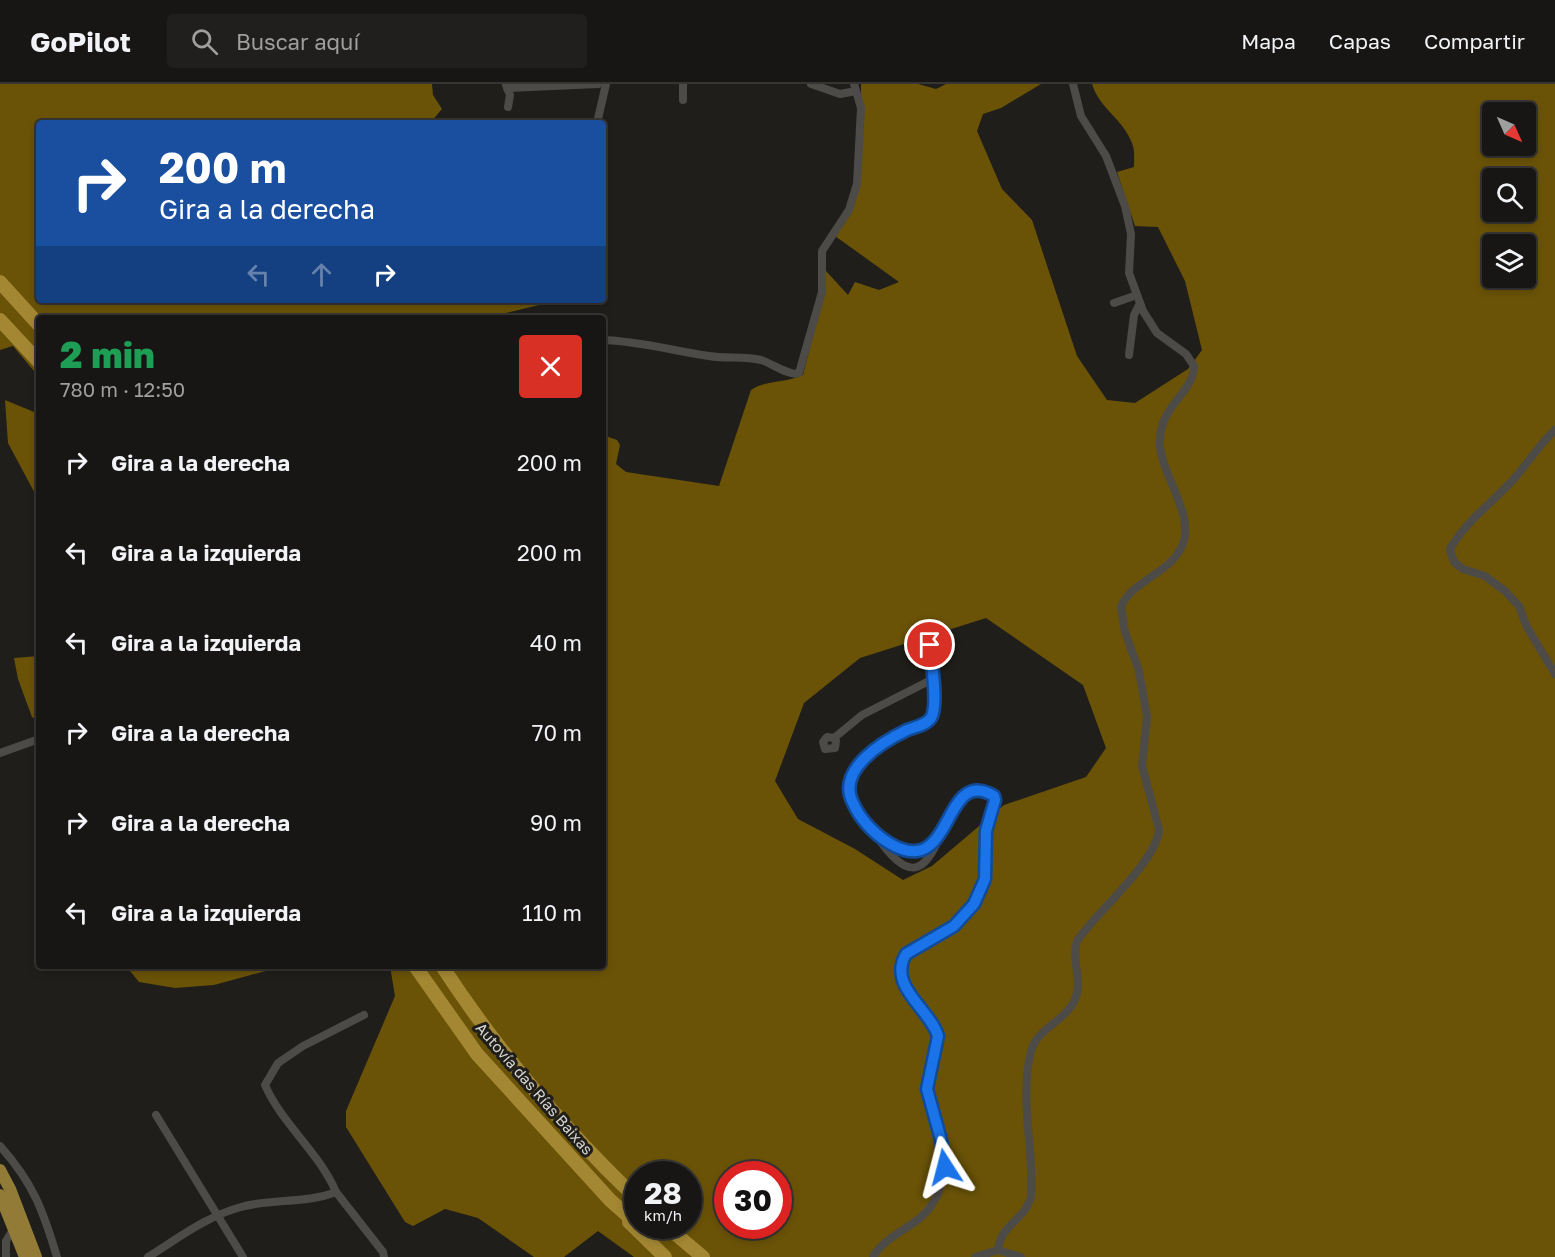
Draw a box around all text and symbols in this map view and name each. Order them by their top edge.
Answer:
search box [167,14,587,68]
text: GoPilot [30,25,131,58]
icon: search [188,25,221,58]
text: Buscar aquí [236,28,359,55]
text: Mapa [1241,28,1296,54]
text: Capas [1329,28,1391,54]
text: Compartir [1424,28,1525,54]
north arrow [1482,102,1536,156]
map controls [1482,102,1536,288]
text: 200 m [159,142,286,192]
icon: right [60,144,138,222]
button: search [1482,168,1536,222]
text: Gira a la derecha [159,193,375,225]
button: layers [1482,234,1536,288]
icon: left [242,258,275,291]
icon: ahead [305,258,338,291]
icon: right [368,258,401,291]
text: 2 min [60,333,155,376]
button: close [519,335,582,398]
text: 780 m · 12:50 [60,377,185,401]
icon: right [60,446,93,479]
text: Gira a la derecha [111,449,290,476]
text: 200 m [517,449,582,476]
icon: left [60,536,93,569]
text: Gira a la izquierda [111,539,301,566]
text: 200 m [517,539,582,566]
pin [904,619,955,670]
icon: left [60,626,93,659]
icon: arrive [913,628,946,661]
text: Gira a la izquierda [111,629,301,656]
text: 40 m [530,629,582,656]
icon: right [60,716,93,749]
text: Gira a la derecha [111,719,290,746]
text: 70 m [532,719,582,746]
icon: right [60,806,93,839]
text: Gira a la derecha [111,809,290,836]
text: 90 m [530,809,582,836]
icon: left [60,896,93,929]
text: Gira a la izquierda [111,899,301,926]
text: 110 m [522,899,582,926]
street label: Autovía das Rías Baixas [473,1019,597,1158]
position arrow [913,1135,977,1199]
speed limit sign: 30 [714,1161,792,1239]
text: 28 [644,1175,682,1211]
text: km/h [644,1206,682,1224]

